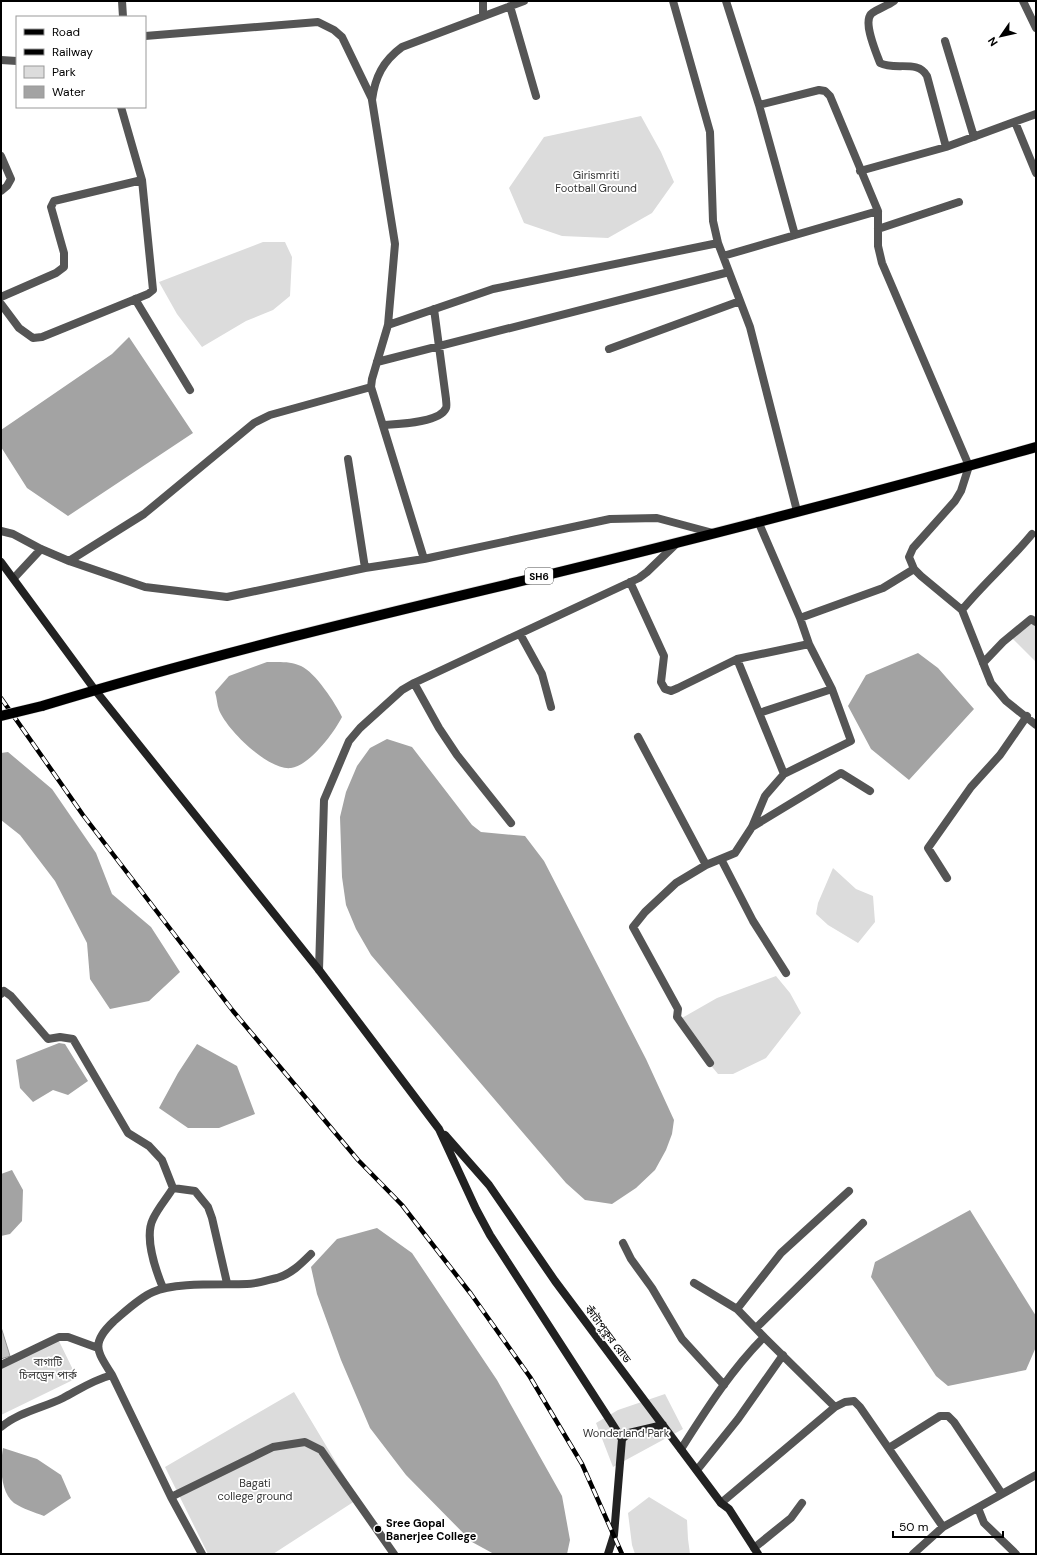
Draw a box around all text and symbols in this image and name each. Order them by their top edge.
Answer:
legend [16,16,146,108]
north arrow [981,16,1021,56]
text: Road [52,24,80,40]
text: N [985,34,1001,49]
text: Railway [52,44,93,60]
text: Park [52,64,76,80]
text: Water [52,84,86,100]
park label: Girismriti Football Ground [555,168,637,195]
road number: SH6 [525,568,553,584]
street label: কাঁটাপুকুর রোড [581,1302,634,1366]
park label: বাগাটি চিলড্রেন পার্ক [18,1355,77,1382]
park label: Wonderland Park [583,1426,670,1440]
park label: Bagati college ground [217,1476,293,1503]
scale bar [893,1513,1003,1539]
place label: Sree Gopal Banerjee College [386,1516,477,1543]
text: 50 m [899,1519,928,1535]
marker: Sree Gopal Banerjee College [373,1524,383,1534]

